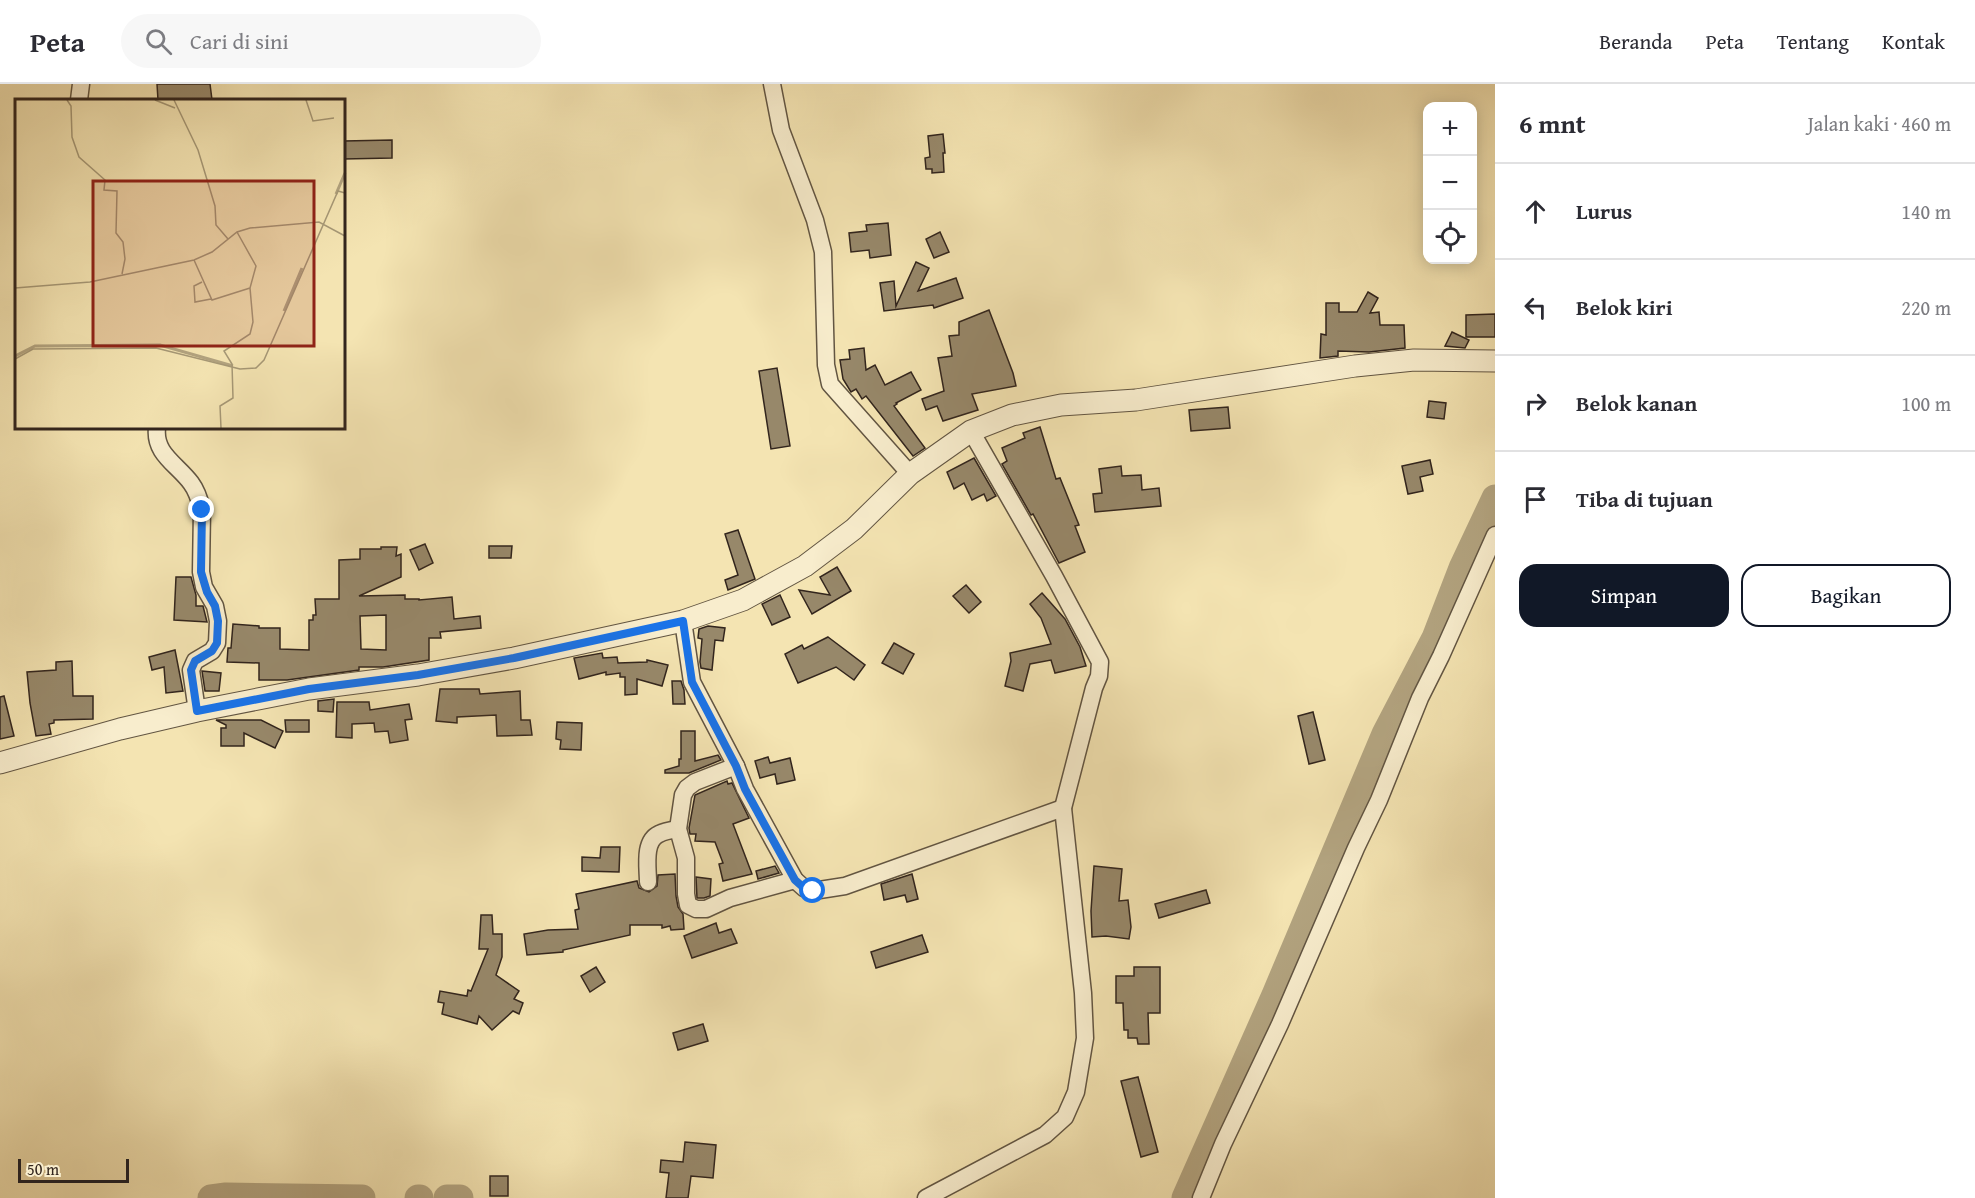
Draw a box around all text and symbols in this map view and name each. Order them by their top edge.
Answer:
search box [121,14,541,68]
text: Peta [30,21,85,62]
icon: search [142,25,175,58]
text: Cari di sini [190,25,289,57]
text: Beranda [1599,26,1672,57]
text: Peta [1705,26,1744,57]
text: Tentang [1777,26,1849,57]
text: Kontak [1882,26,1945,57]
inset map [15,99,345,429]
map controls [1423,102,1477,264]
button: + [1423,102,1477,156]
text: 6 mnt [1519,104,1586,143]
text: Jalan kaki · 460 m [1807,109,1951,138]
button: − [1423,156,1477,210]
icon: ahead [1519,195,1552,228]
text: Lurus [1576,195,1632,227]
text: 140 m [1901,197,1951,226]
button: locate [1423,210,1477,264]
icon: left [1519,291,1552,324]
text: Belok kiri [1576,291,1673,323]
text: 220 m [1901,293,1951,322]
icon: right [1519,387,1552,420]
text: Belok kanan [1576,387,1697,419]
text: 100 m [1901,389,1951,418]
icon: arrive [1519,483,1552,516]
text: Tiba di tujuan [1576,483,1713,515]
route end [188,496,214,522]
button: Simpan [1519,564,1729,627]
button: Bagikan [1741,564,1951,627]
route start [799,877,825,903]
scale bar [18,1156,129,1184]
text: 50 m [27,1157,59,1181]

